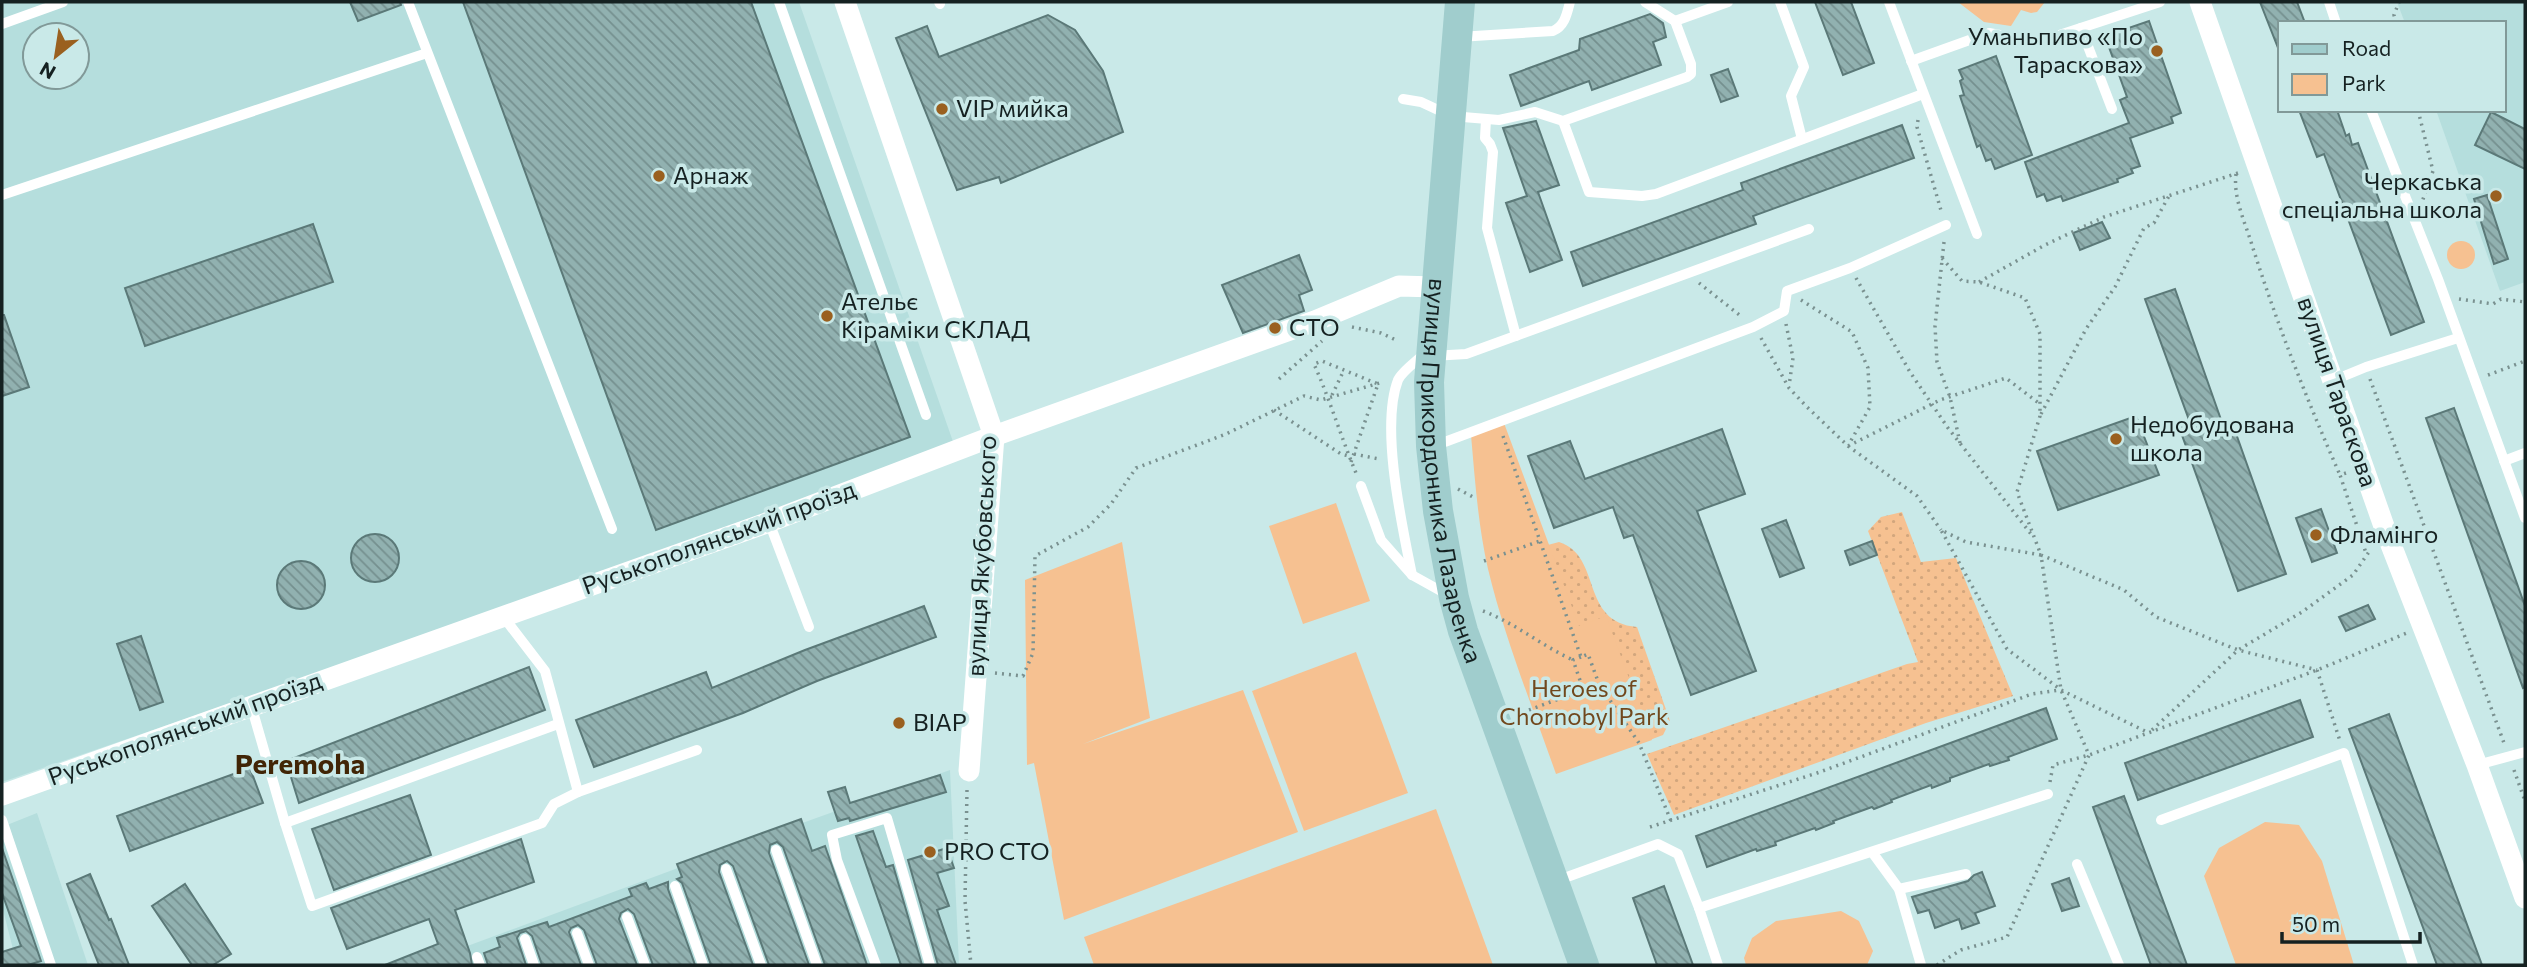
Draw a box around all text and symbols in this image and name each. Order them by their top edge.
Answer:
north arrow [21,21,91,91]
place label: Уманьпиво «По Тараскова» [1968,21,2143,78]
legend [2278,21,2506,112]
text: Road [2342,35,2391,60]
marker: Уманьпиво «По Тараскова» [2149,43,2165,59]
text: N [35,58,59,85]
text: Park [2342,70,2386,95]
place label: VIP мийка [956,93,1069,122]
marker: VIP мийка [934,101,950,117]
place label: Арнаж [673,160,749,189]
place label: Черкаська спеціальна школа [2282,166,2482,223]
marker: Арнаж [651,168,667,184]
marker: Черкаська спеціальна школа [2488,188,2504,204]
street label: вулиця Прикордонника Лазаренка [1416,277,1489,667]
place label: Ательє Кіраміки СКЛАД [841,286,1030,343]
street label: вулиця Тараскова [2292,293,2385,490]
marker: Ательє Кіраміки СКЛАД [819,308,835,324]
place label: СТО [1289,312,1340,341]
marker: СТО [1267,320,1283,336]
place label: Недобудована школа [2130,409,2294,466]
marker: Недобудована школа [2108,431,2124,447]
street label: вулиця Якубовського [960,435,1001,677]
street label: Руськополянський проїзд [578,474,859,600]
place label: Фламінго [2330,519,2438,548]
marker: Фламінго [2308,527,2324,543]
street label: Руськополянський проїзд [44,665,325,791]
park label: Heroes of Chornobyl Park [1499,673,1669,730]
place label: ВІАР [913,707,967,736]
marker: ВІАР [891,715,907,731]
district label: Peremoha [235,746,365,780]
place label: PRO СТО [944,836,1050,865]
marker: PRO СТО [922,844,938,860]
scale bar [2282,900,2420,944]
text: 50 m [2292,911,2340,936]

